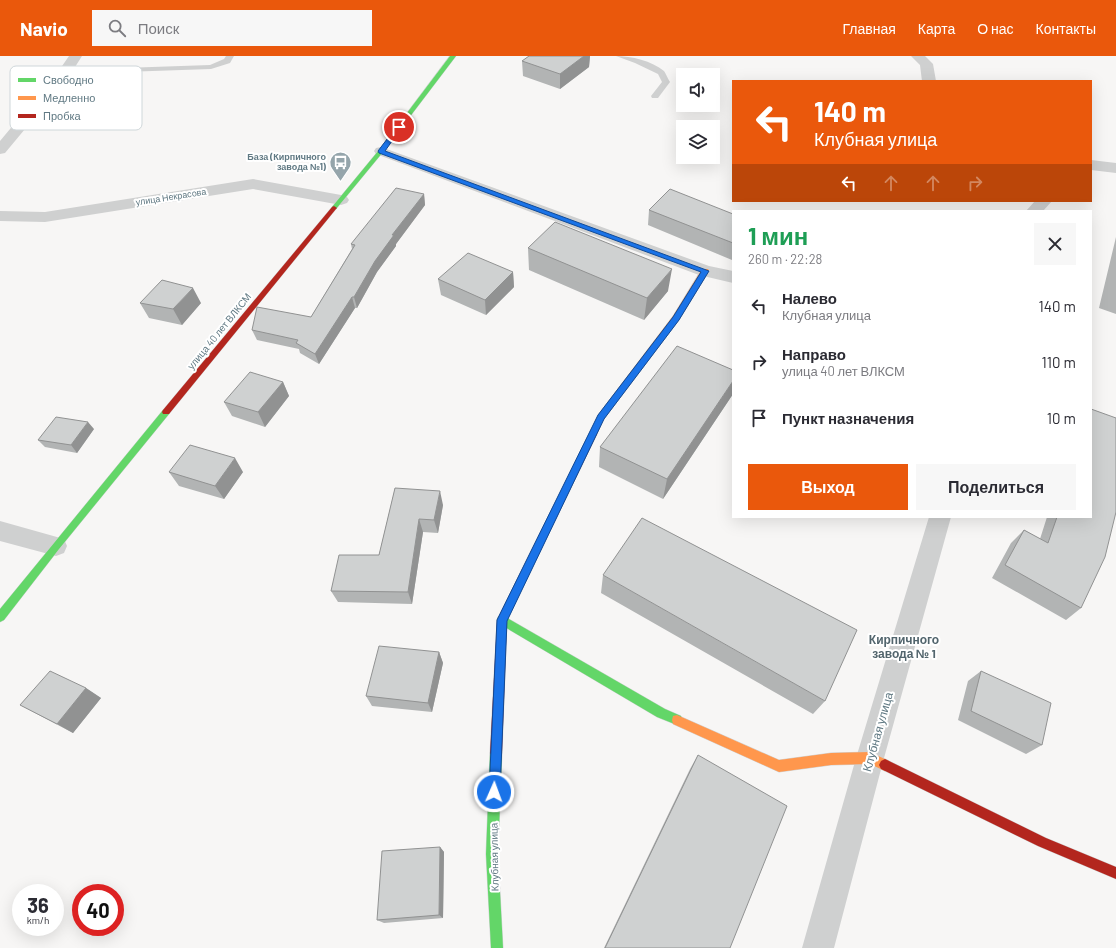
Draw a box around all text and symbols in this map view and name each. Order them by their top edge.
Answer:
search box [92,10,372,46]
text: Navio [20,17,68,40]
icon: search [106,17,128,39]
text: Поиск [138,19,179,37]
text: Главная [843,20,896,37]
text: Карта [918,20,955,37]
text: О нас [977,20,1014,37]
text: Контакты [1036,20,1096,37]
legend [10,66,142,130]
map controls [676,68,720,164]
button: sound [676,68,720,112]
text: Свободно [43,73,94,86]
text: Медленно [43,91,95,104]
text: 140 m [814,94,886,128]
icon: left [748,96,800,148]
text: Пробка [43,109,81,122]
pin [382,110,416,144]
icon: arrive [388,116,410,138]
button: layers [676,120,720,164]
text: Клубная улица [814,128,937,150]
bus stop icon: База (Кирпичного завода №1) [328,149,354,182]
place label: База (Кирпичного завода №1) [247,151,327,172]
icon: left [838,172,860,194]
icon: ahead [880,172,902,194]
icon: ahead [922,172,944,194]
icon: right [964,172,986,194]
street label: улица Некрасова [135,185,207,208]
text: 1 мин [748,221,808,250]
button: close [1034,223,1076,265]
text: 260 m · 22:28 [748,251,822,267]
text: Налево [782,289,837,307]
street label: улица 40 лет ВЛКСМ [185,290,253,372]
icon: left [748,295,770,317]
text: 140 m [1039,297,1076,315]
text: Клубная улица [782,307,871,323]
text: Направо [782,345,846,363]
icon: right [748,351,770,373]
text: 110 m [1042,353,1076,371]
text: улица 40 лет ВЛКСМ [782,363,905,379]
icon: arrive [748,407,770,429]
text: Пункт назначения [782,409,914,427]
text: 10 m [1047,409,1076,427]
button: Выход [748,464,908,510]
button: Поделиться [916,464,1076,510]
district label: Кирпичного завода № 1 [869,632,939,661]
street label: Клубная улица [859,690,896,773]
position arrow [473,771,515,813]
street label: Клубная улица [487,822,501,891]
speed limit sign: 40 [72,884,124,936]
text: 36 [27,893,49,917]
text: km/h [27,914,49,926]

